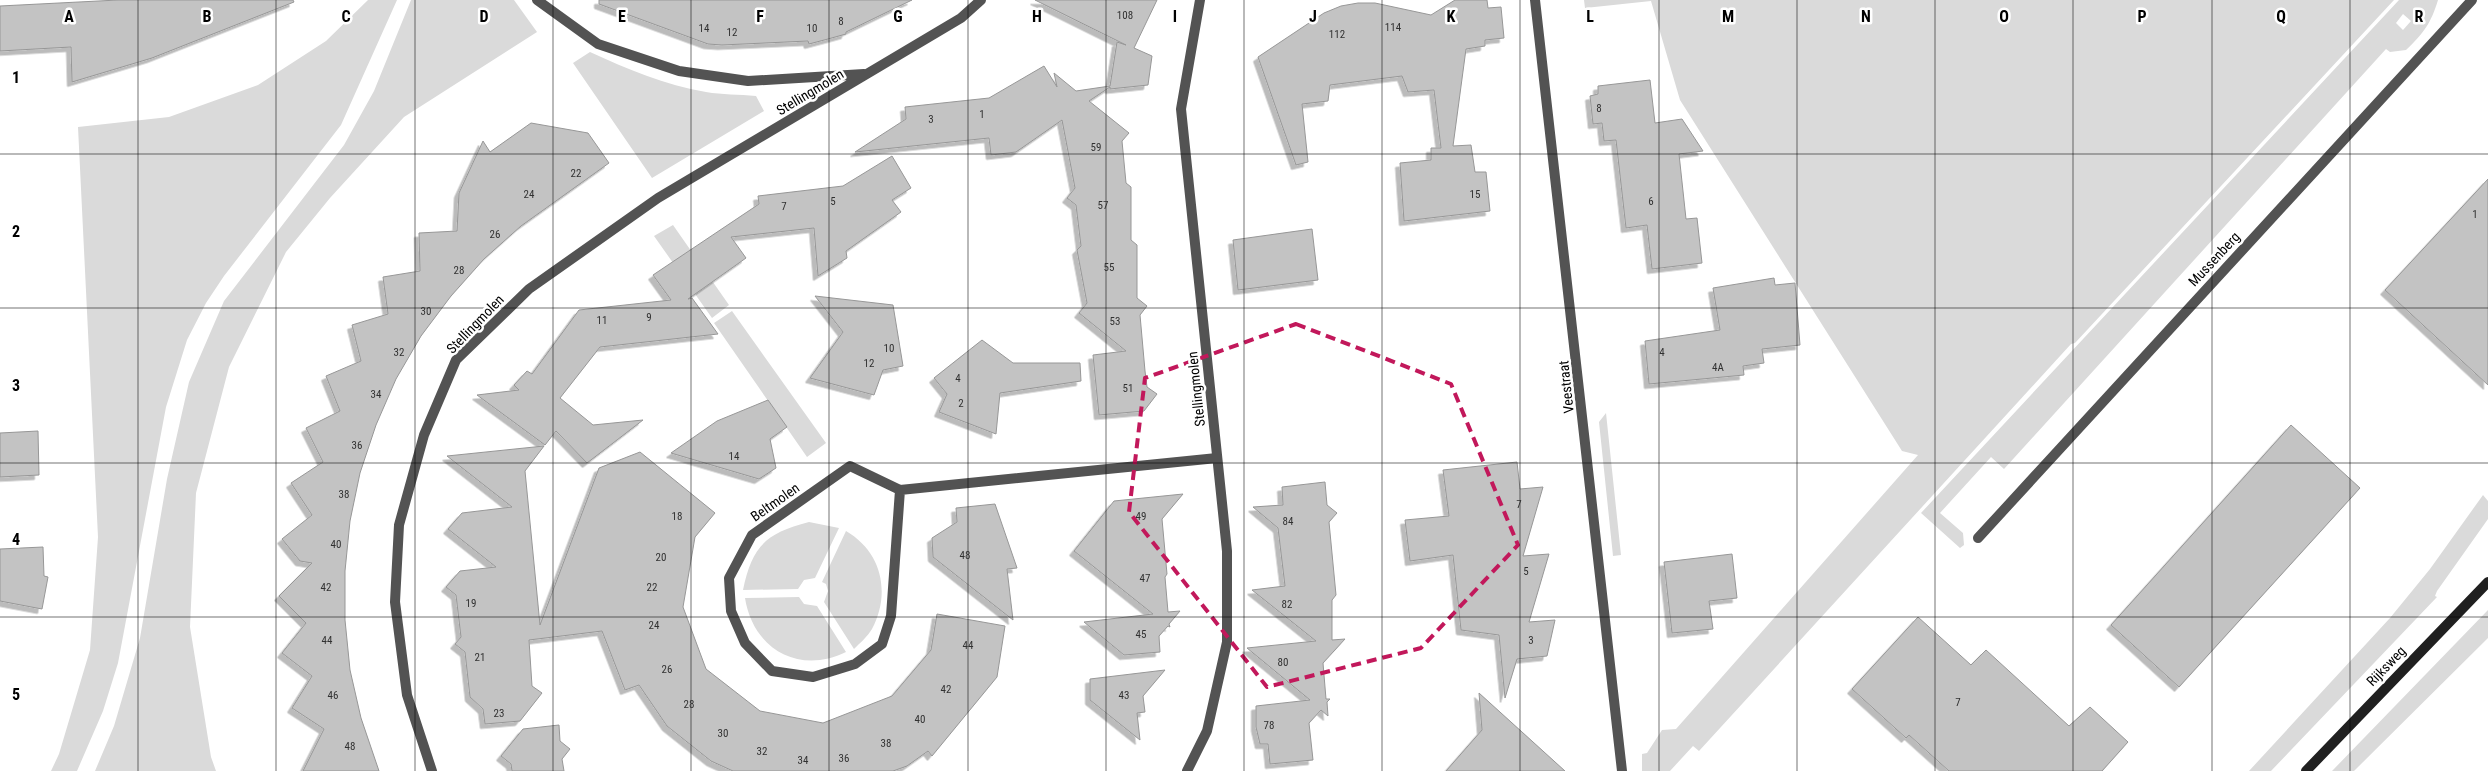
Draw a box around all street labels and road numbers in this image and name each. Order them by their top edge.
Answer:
street label: Stellingmolen [774,66,846,118]
street label: Mussenberg [2185,229,2243,289]
street label: Stellingmolen [443,291,507,357]
street label: Stellingmolen [1184,351,1208,427]
street label: Veestraat [1555,360,1577,414]
street label: Beltmolen [748,479,802,525]
street label: Rijksweg [2363,643,2409,689]

